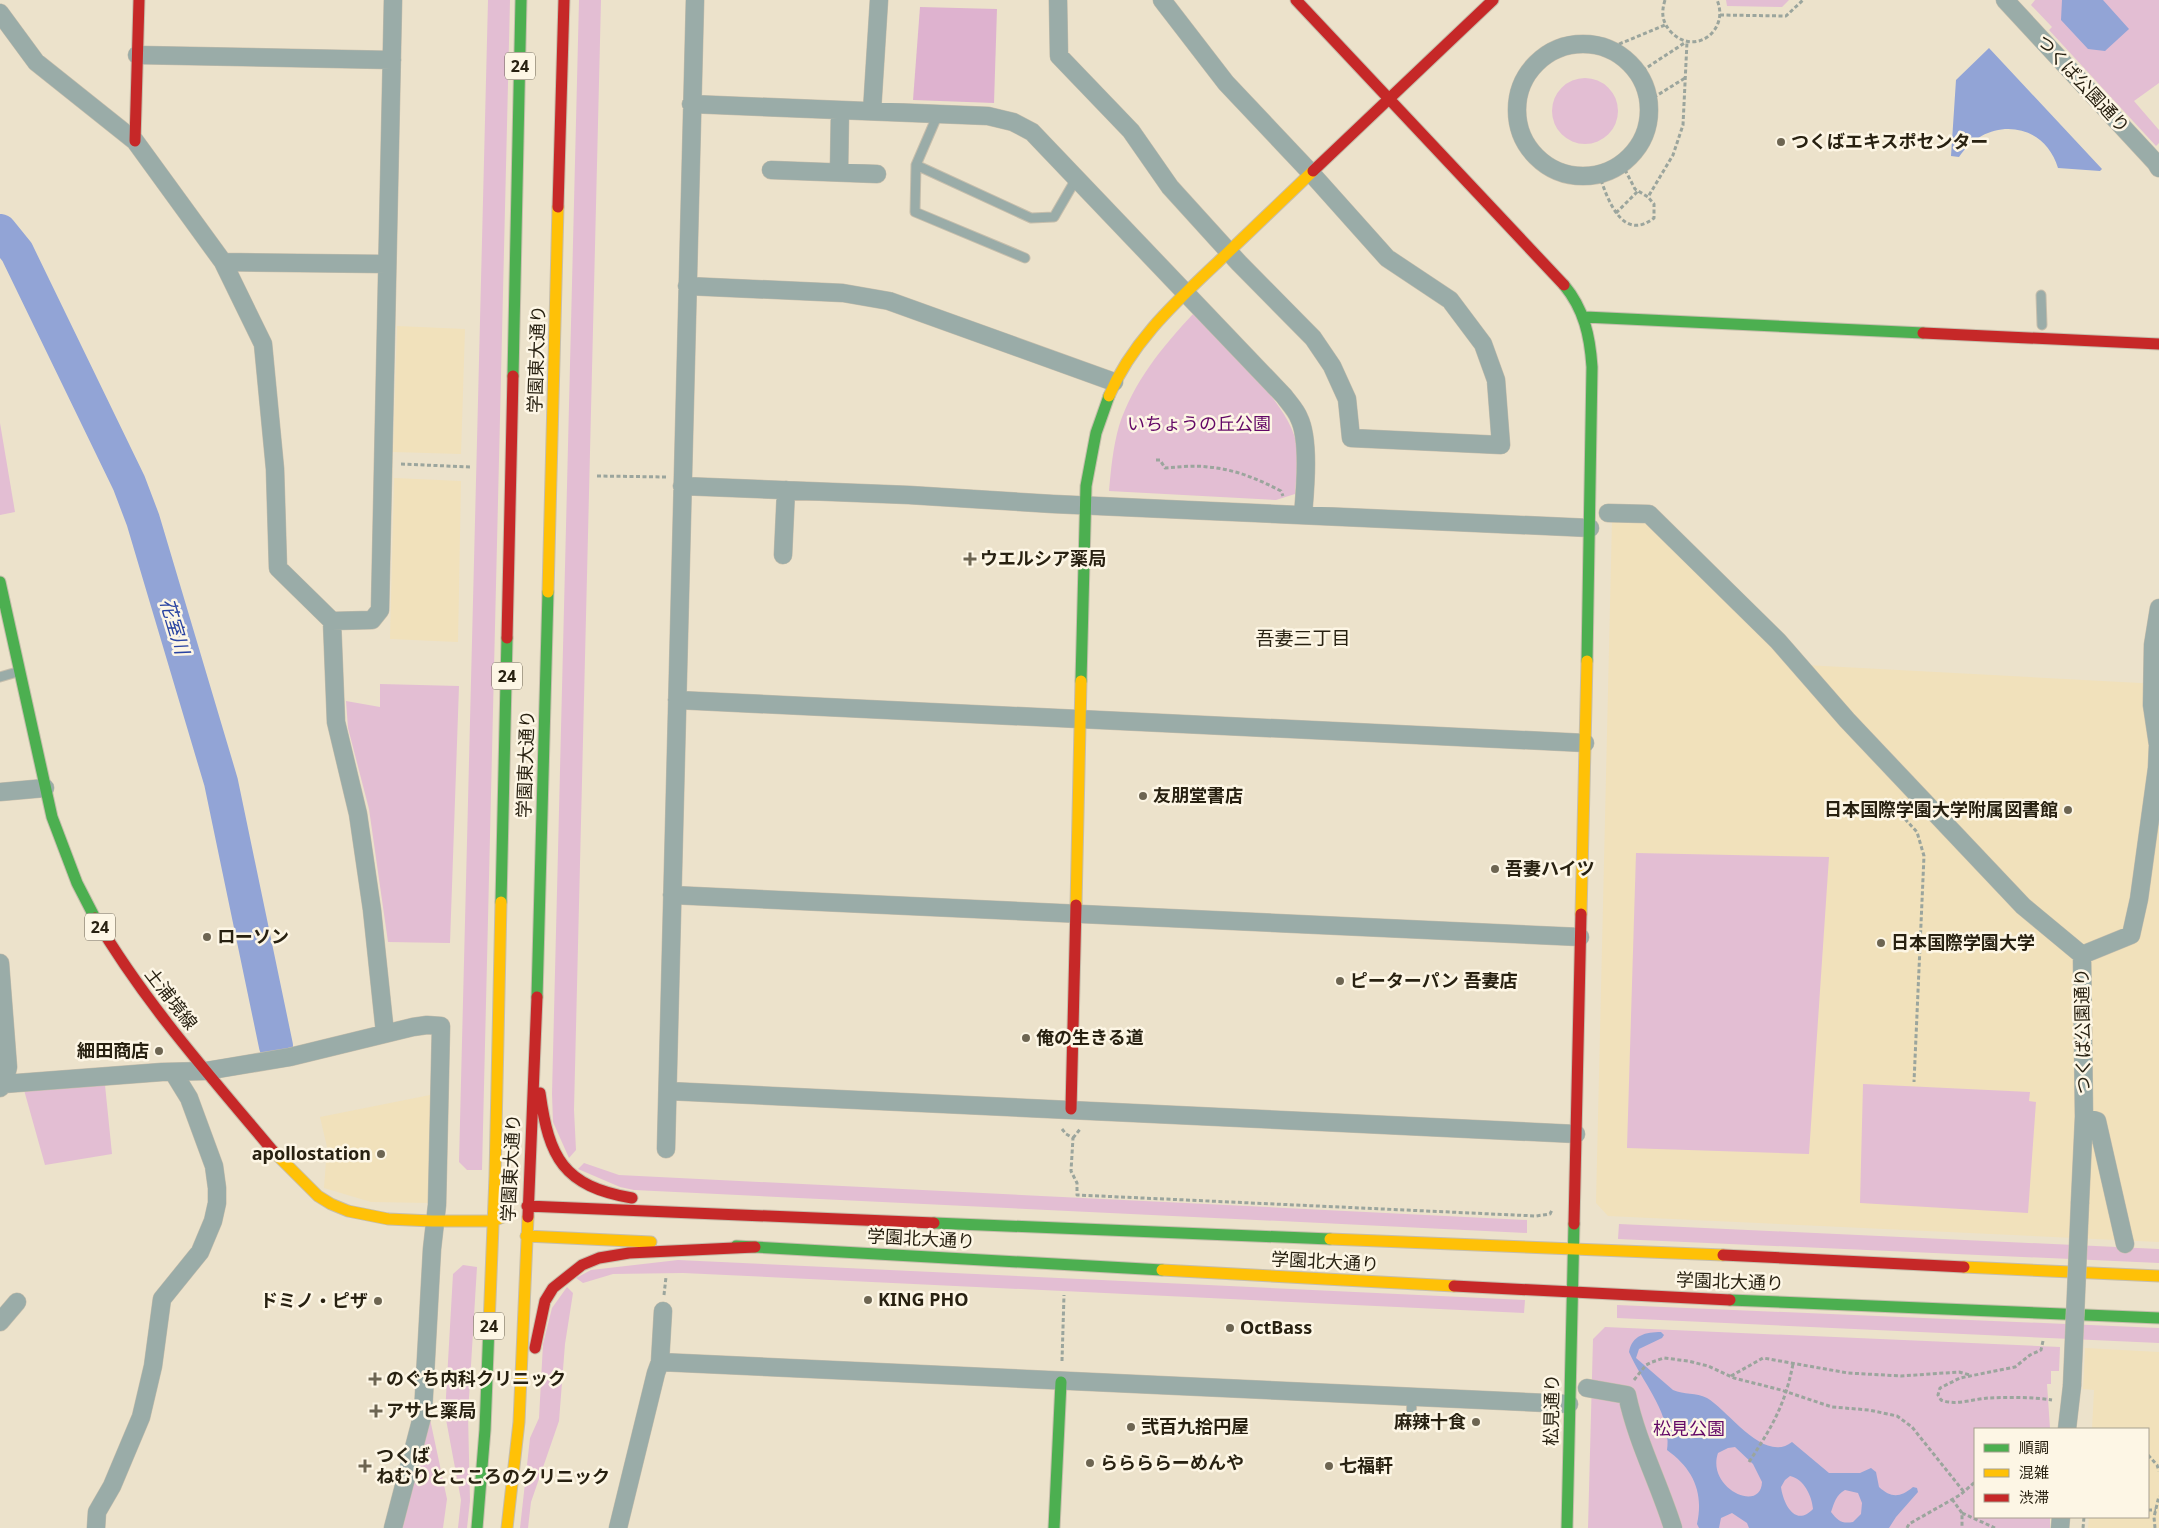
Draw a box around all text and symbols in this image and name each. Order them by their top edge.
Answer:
street label: つくば公園通り [2032,29,2135,138]
road number: 24 [505,52,535,80]
place label: つくばエキスポセンター [1791,129,1988,153]
marker: つくばエキスポセンター [1775,136,1787,148]
street label: 学園東大通り [522,305,550,413]
park label: いちょうの丘公園 [1127,411,1271,435]
place label: ウエルシア薬局 [980,546,1106,570]
marker: ウエルシア薬局 [964,553,976,565]
water label: 花室川 [154,595,196,659]
district label: 吾妻三丁目 [1255,625,1351,651]
road number: 24 [492,662,522,689]
street label: 学園東大通り [511,710,539,818]
place label: 友朋堂書店 [1153,783,1243,807]
marker: 友朋堂書店 [1137,790,1149,802]
place label: 日本国際学園大学附属図書館 [1824,797,2058,821]
marker: 日本国際学園大学附属図書館 [2062,804,2074,816]
place label: 吾妻ハイツ [1505,856,1595,880]
marker: 吾妻ハイツ [1489,863,1501,875]
road number: 24 [85,914,115,940]
place label: ローソン [217,924,289,948]
place label: 日本国際学園大学 [1891,930,2035,954]
marker: ローソン [201,931,213,943]
marker: 日本国際学園大学 [1875,937,1887,949]
street label: 土浦境線 [140,963,203,1034]
place label: ピーターパン 吾妻店 [1350,968,1517,992]
street label: つくば公園通り [2069,968,2095,1094]
marker: ピーターパン 吾妻店 [1334,975,1346,987]
place label: 俺の生きる道 [1036,1025,1144,1049]
marker: 俺の生きる道 [1020,1032,1032,1044]
place label: 細田商店 [77,1038,149,1062]
marker: 細田商店 [153,1045,165,1057]
street label: 学園東大通り [495,1113,525,1223]
place label: apollostation [252,1141,371,1165]
marker: apollostation [375,1148,387,1160]
street label: 学園北大通り [866,1223,976,1253]
street label: 学園北大通り [1270,1246,1380,1276]
street label: 学園北大通り [1676,1267,1784,1295]
place label: KING PHO [878,1287,969,1311]
place label: ドミノ・ピザ [260,1288,368,1312]
marker: KING PHO [862,1294,874,1306]
marker: ドミノ・ピザ [372,1295,384,1307]
road number: 24 [474,1312,504,1340]
place label: OctBass [1240,1315,1312,1339]
marker: OctBass [1224,1322,1236,1334]
place label: のぐち内科クリニック [386,1366,566,1390]
marker: のぐち内科クリニック [368,1372,382,1386]
street label: 松見通り [1538,1374,1564,1446]
place label: アサヒ薬局 [386,1398,476,1422]
marker: アサヒ薬局 [370,1405,382,1417]
place label: 麻辣十食 [1394,1409,1466,1433]
place label: 弐百九拾円屋 [1141,1414,1249,1438]
marker: 麻辣十食 [1470,1416,1482,1428]
park label: 松見公園 [1653,1416,1725,1440]
marker: 弐百九拾円屋 [1125,1421,1137,1433]
legend [1974,1428,2149,1518]
text: 順調 [2019,1437,2049,1457]
place label: つくば ねむりとこころのクリニック [376,1443,610,1488]
place label: ららららーめんや [1100,1450,1244,1474]
place label: 七福軒 [1339,1453,1393,1477]
marker: ららららーめんや [1084,1457,1096,1469]
marker: つくば ねむりとこころのクリニック [358,1459,372,1473]
marker: 七福軒 [1323,1460,1335,1472]
text: 混雑 [2019,1462,2049,1482]
text: 渋滞 [2019,1487,2049,1507]

